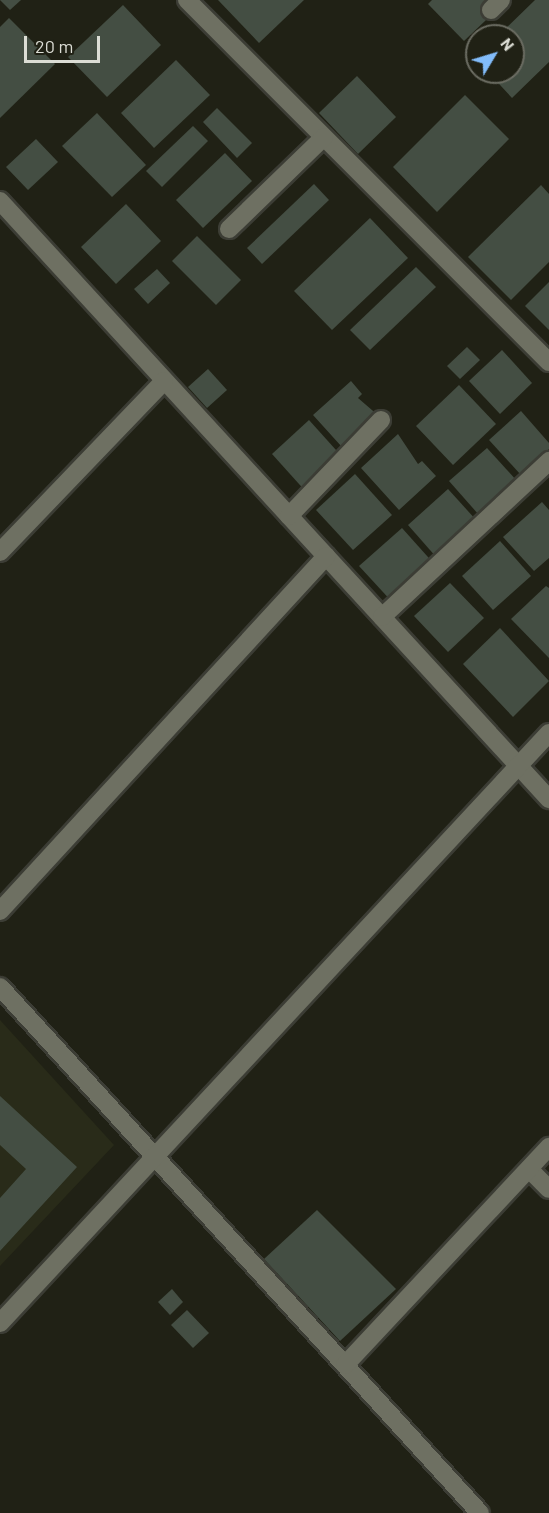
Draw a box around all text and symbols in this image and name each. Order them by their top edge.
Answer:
scale bar [27,24,104,62]
north arrow [465,24,525,84]
text: N [497,34,519,54]
text: 20 m [35,35,73,57]

